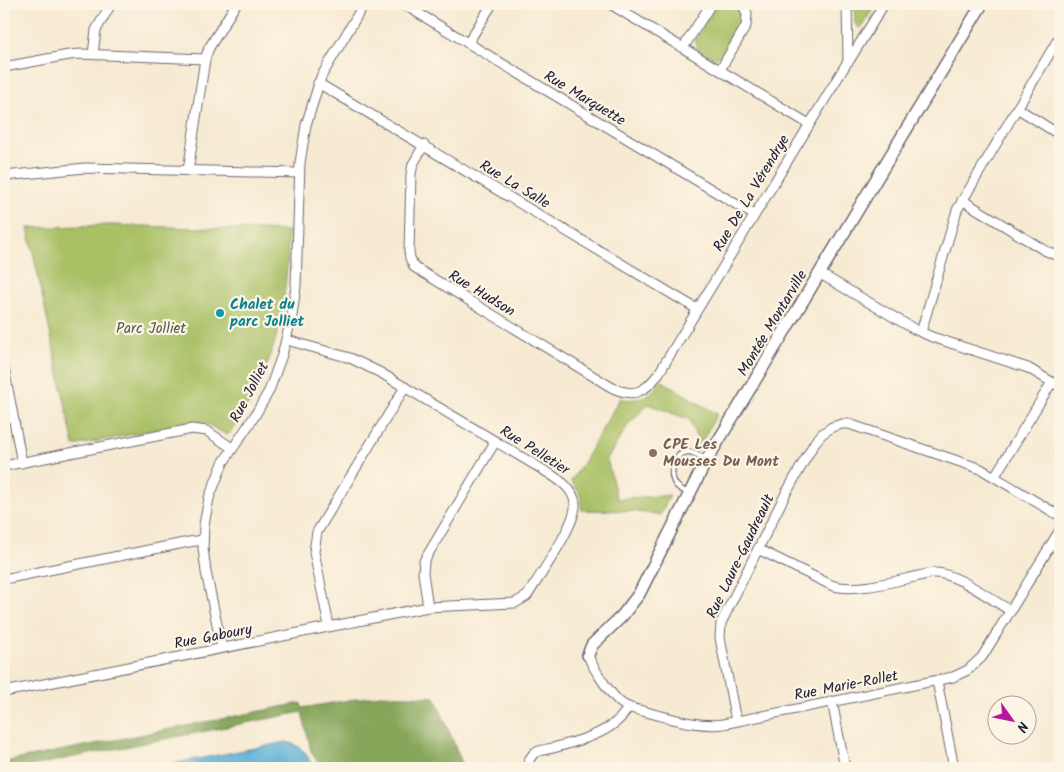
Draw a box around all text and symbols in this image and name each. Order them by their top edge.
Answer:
street label: Rue Marquette [539,65,630,133]
street label: Rue De La Vérendrye [707,130,796,257]
street label: Rue La Salle [474,154,555,216]
street label: Rue Hudson [443,264,520,323]
street label: Montée Montarville [732,266,814,381]
place label: Chalet du parc Jolliet [229,293,305,334]
marker: Chalet du parc Jolliet [214,307,226,319]
park label: Parc Jolliet [116,317,186,341]
street label: Rue Jolliet [224,358,276,427]
street label: Rue Pelletier [495,420,575,482]
place label: CPE Les Mousses Du Mont [663,433,779,474]
marker: CPE Les Mousses Du Mont [647,447,659,459]
street label: Rue Laure-Gaudreault [700,490,782,623]
street label: Rue Gaboury [172,617,255,656]
street label: Rue Marie-Rollet [792,664,900,708]
north arrow [986,694,1036,744]
text: N [1010,717,1034,736]

